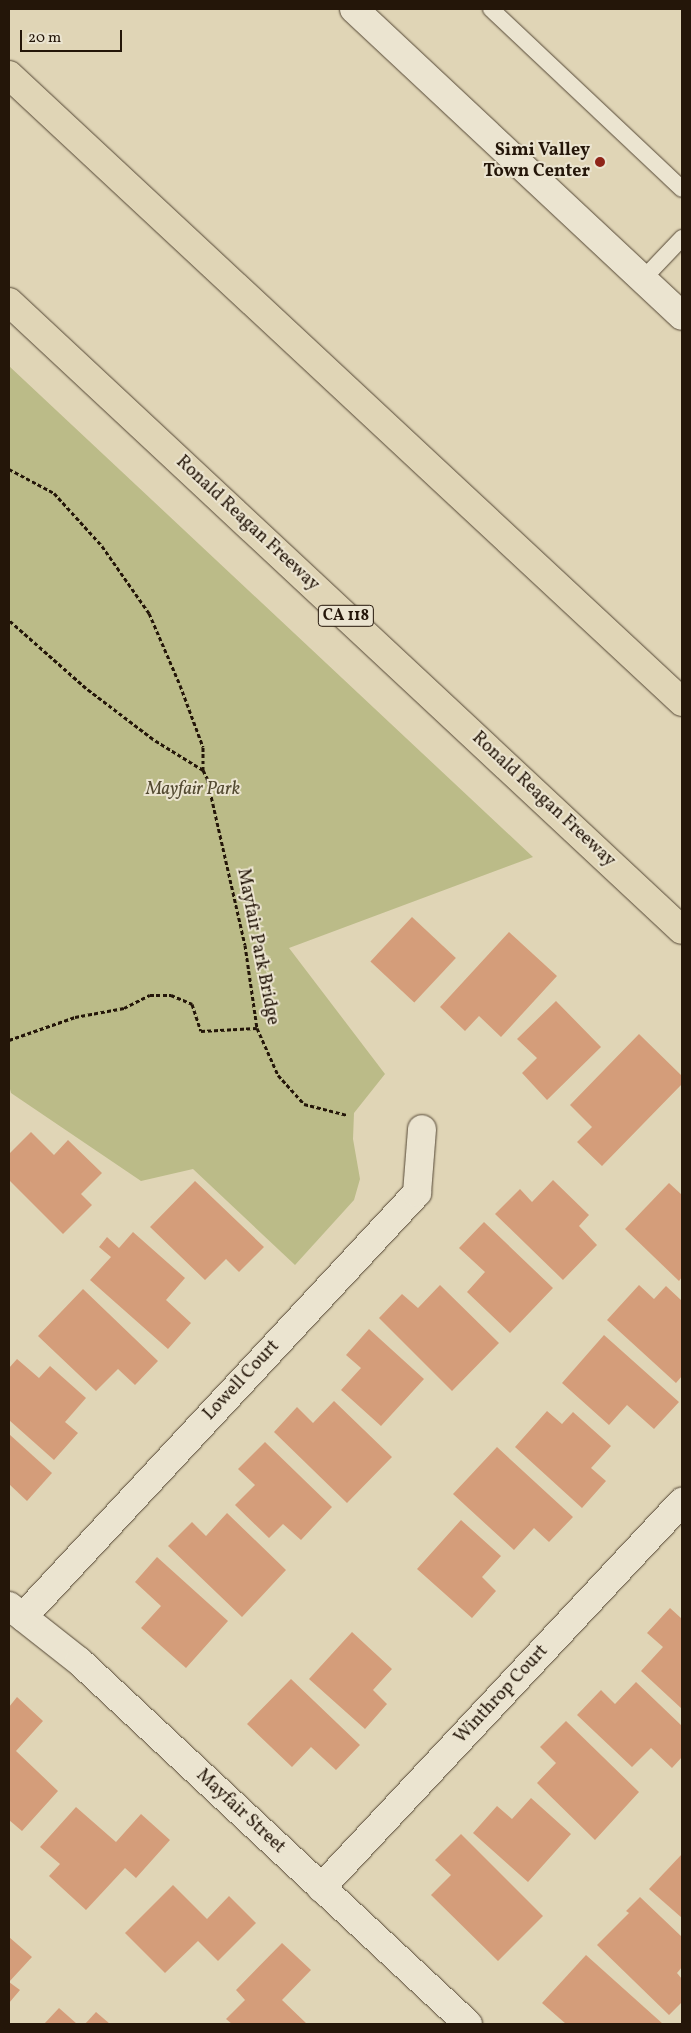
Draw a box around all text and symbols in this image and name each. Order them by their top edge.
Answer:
scale bar [22,20,125,52]
text: 20 m [28,28,61,49]
place label: Simi Valley Town Center [483,141,590,183]
marker: Simi Valley Town Center [594,156,606,168]
street label: Ronald Reagan Freeway [171,452,323,596]
road number: CA 118 [317,602,375,630]
street label: Ronald Reagan Freeway [467,728,619,872]
park label: Mayfair Park [146,779,240,801]
street label: Mayfair Park Bridge [231,867,283,1027]
street label: Lowell Court [200,1337,284,1425]
street label: Winthrop Court [451,1641,553,1749]
street label: Mayfair Street [191,1765,289,1859]

